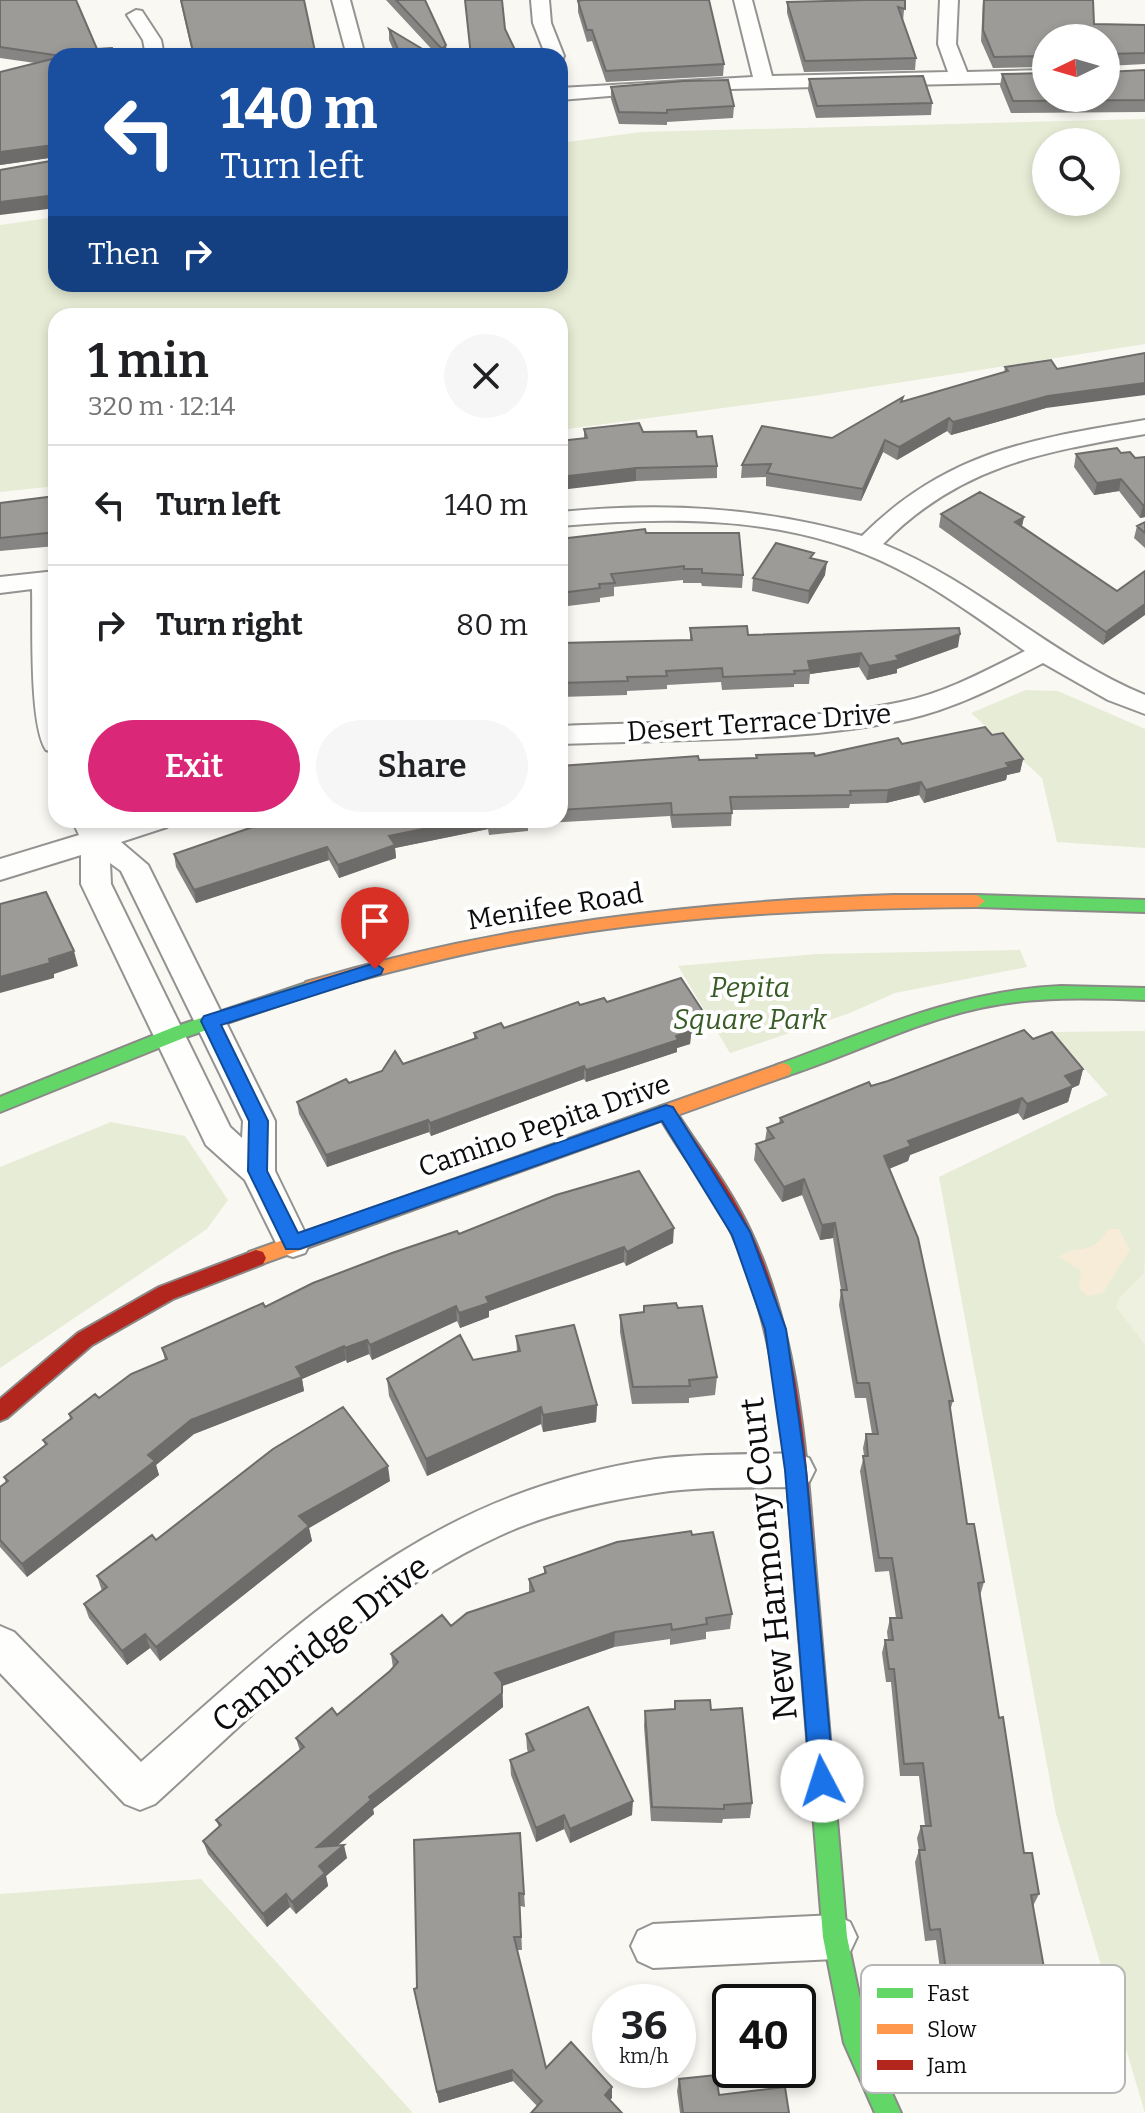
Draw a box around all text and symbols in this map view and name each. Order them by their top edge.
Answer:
north arrow [1032,24,1120,112]
map controls [1032,24,1120,216]
text: 140 m [220,76,377,143]
icon: left [88,80,192,184]
button: search [1032,128,1120,216]
text: Turn left [220,144,364,188]
icon: right [175,232,219,276]
text: Then [88,236,159,272]
text: 1 min [88,332,209,390]
button: close [444,334,528,418]
text: 320 m · 12:14 [88,391,235,422]
icon: left [88,483,132,527]
text: Turn left [156,487,281,523]
text: 140 m [444,487,528,523]
icon: right [88,603,132,647]
text: Turn right [156,607,303,643]
text: 80 m [456,607,528,643]
street label: Desert Terrace Drive [626,697,892,748]
button: Exit [88,720,300,812]
button: Share [316,720,528,812]
street label: Menifee Road [465,876,645,937]
pin [341,887,409,969]
icon: arrive [353,899,397,943]
park label: Pepita Square Park [673,971,828,1036]
street label: Camino Pepita Drive [414,1067,674,1184]
street label: New Harmony Court [731,1396,806,1722]
street label: Cambridge Drive [203,1546,437,1741]
position arrow [780,1739,864,1823]
legend [861,1965,1125,2093]
text: Fast [927,1980,969,2007]
speed limit sign: 40 [712,1984,816,2088]
text: 36 [621,2002,667,2050]
text: Slow [927,2016,977,2043]
text: km/h [619,2044,669,2068]
text: Jam [926,2052,967,2079]

